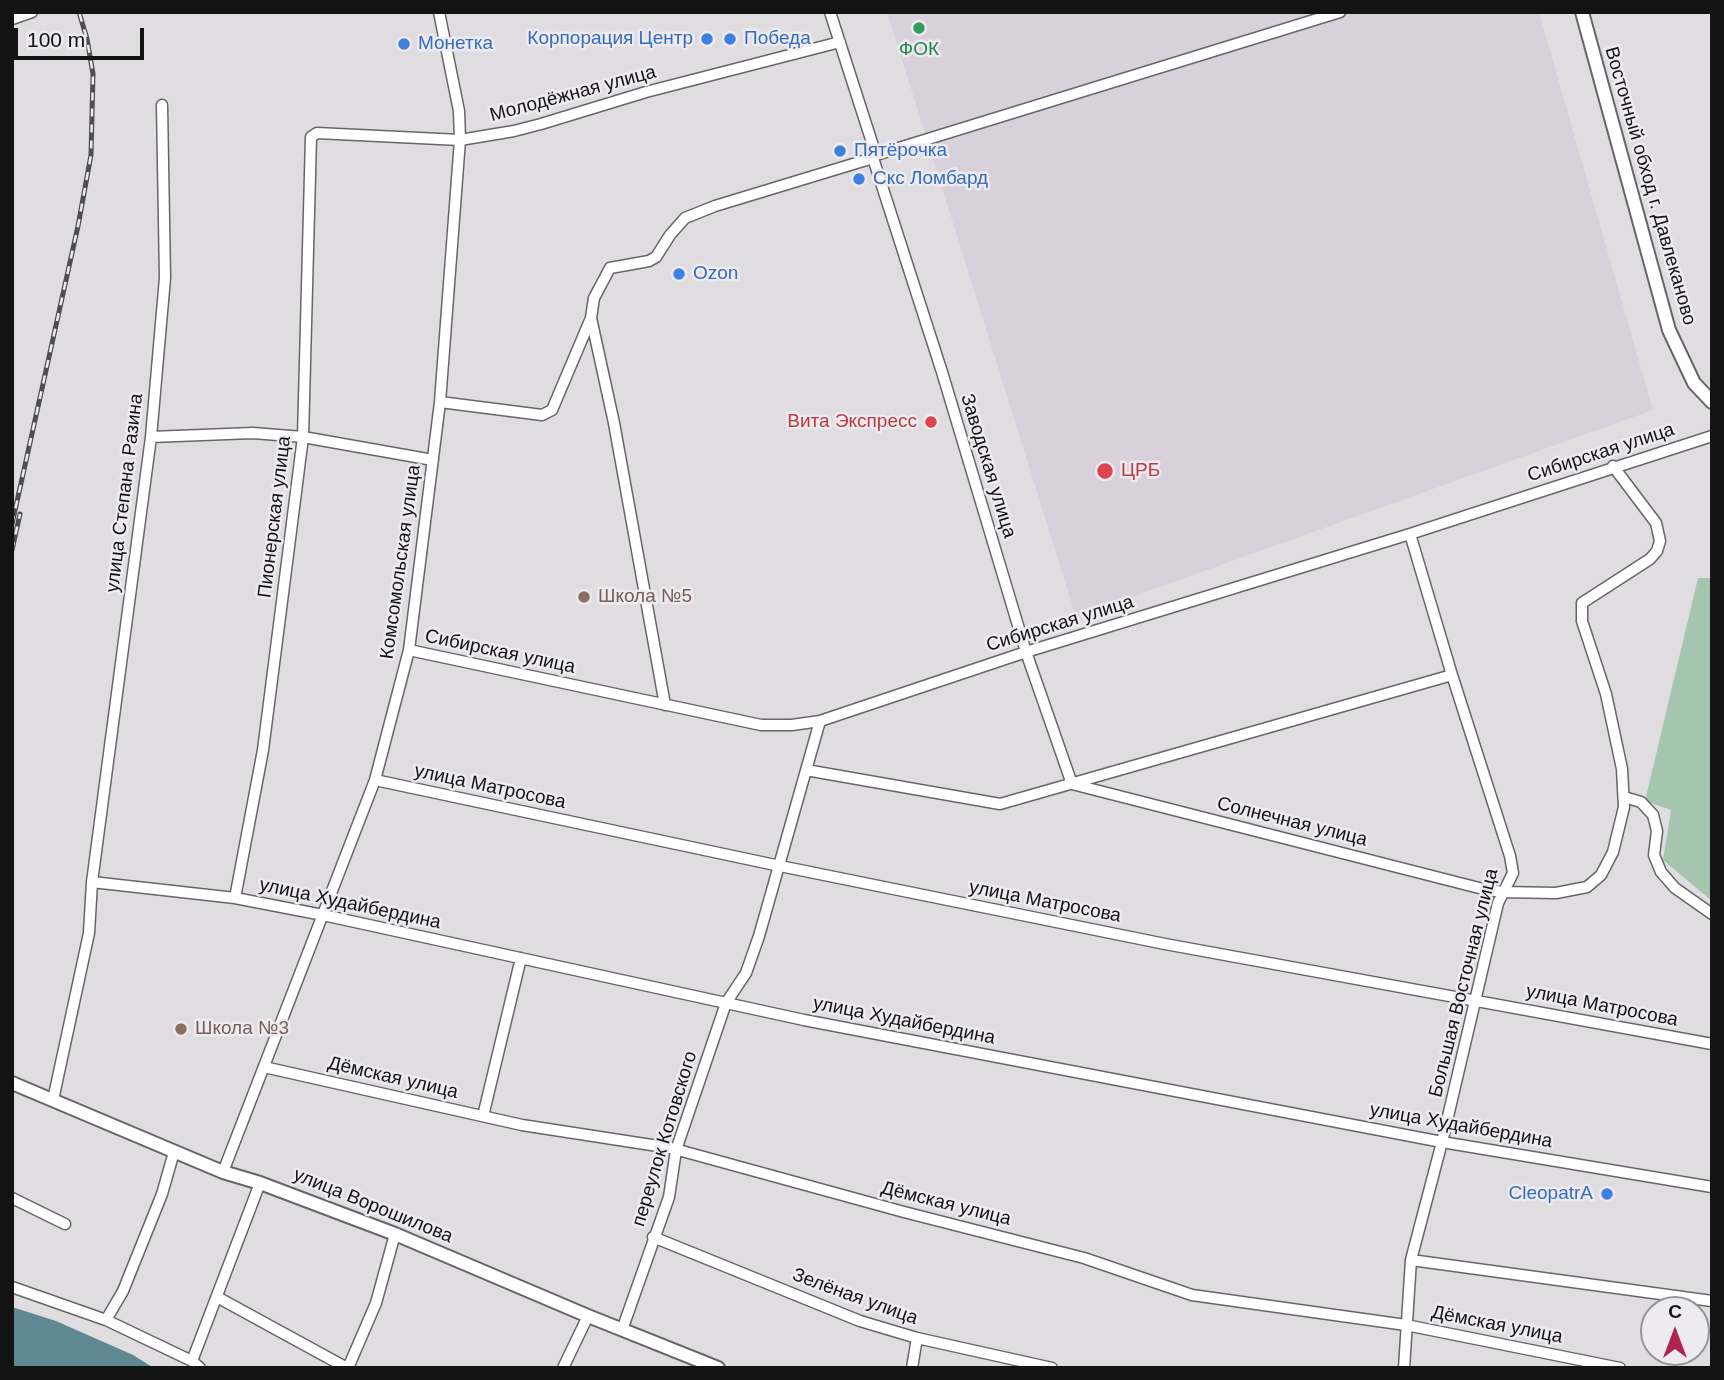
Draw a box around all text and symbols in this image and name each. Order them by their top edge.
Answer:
scale bar [18,14,147,58]
marker: ФОК [911,20,927,36]
text: 100 m [27,28,85,51]
place label: Корпорация Центр [527,28,693,50]
place label: Победа [744,28,811,50]
marker: Корпорация Центр [699,31,715,47]
marker: Победа [722,31,738,47]
place label: Монетка [418,33,493,55]
marker: Монетка [396,36,412,52]
place label: ФОК [899,39,939,61]
street label: Восточный обход г. Давлеканово [1599,44,1701,328]
street label: Молодёжная улица [488,61,658,127]
place label: Пятёрочка [854,140,947,162]
marker: Пятёрочка [832,143,848,159]
place label: Скс Ломбард [873,168,988,190]
marker: Скс Ломбард [851,171,867,187]
place label: Ozon [693,263,738,285]
marker: Ozon [671,266,687,282]
street label: Заводская улица [955,391,1021,541]
street label: улица Степана Разина [101,392,149,594]
place label: Вита Экспресс [787,411,917,433]
marker: Вита Экспресс [923,414,939,430]
street label: Сибирская улица [1525,419,1677,487]
street label: Пионерская улица [254,435,296,599]
place label: ЦРБ [1121,460,1160,482]
marker: ЦРБ [1095,461,1115,481]
street label: Комсомольская улица [376,463,426,661]
place label: Школа №5 [598,586,692,608]
marker: Школа №5 [576,589,592,605]
street label: Сибирская улица [984,591,1136,657]
street label: Сибирская улица [423,625,577,679]
street label: улица Матросова [412,760,568,814]
street label: Солнечная улица [1214,792,1370,852]
street label: Большая Восточная улица [1424,866,1504,1100]
street label: улица Худайбердина [257,874,443,934]
street label: улица Матросова [967,876,1123,928]
street label: улица Матросова [1524,980,1680,1032]
street label: улица Худайбердина [811,992,997,1050]
place label: Школа №3 [195,1018,289,1040]
marker: Школа №3 [173,1021,189,1037]
street label: переулок Котовского [627,1049,703,1229]
street label: Дёмская улица [326,1052,460,1104]
street label: улица Худайбердина [1368,1099,1554,1153]
street label: улица Ворошилова [290,1164,456,1248]
street label: Дёмская улица [879,1177,1013,1231]
place label: CleopatrA [1509,1183,1593,1205]
marker: CleopatrA [1599,1186,1615,1202]
street label: Зелёная улица [789,1264,921,1330]
north arrow [1640,1296,1710,1366]
street label: Дёмская улица [1430,1301,1564,1349]
text: С [1668,1301,1682,1322]

